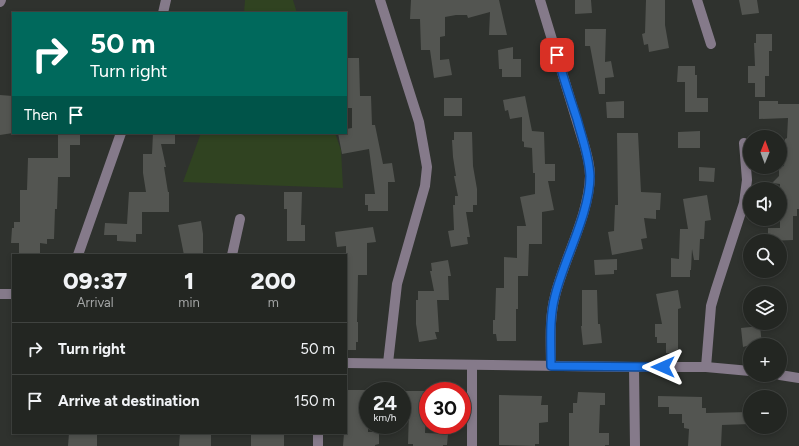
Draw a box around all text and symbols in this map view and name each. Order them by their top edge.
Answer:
text: 50 m [90,26,156,60]
icon: right [24,28,76,80]
pin [540,38,574,72]
icon: arrive [546,44,568,66]
text: Turn right [90,60,167,82]
icon: arrive [65,104,87,126]
text: Then [24,106,57,124]
north arrow [743,130,787,174]
map controls [743,130,787,434]
button: sound [743,182,787,226]
button: search [743,234,787,278]
text: 09:37 [63,266,127,295]
text: 1 [184,266,194,295]
text: 200 [251,266,296,295]
button: layers [743,286,787,330]
text: Arrival [77,295,114,310]
text: min [178,295,200,310]
text: m [268,295,279,310]
icon: right [24,338,46,360]
button: + [743,338,787,382]
text: Turn right [58,340,126,358]
text: 50 m [300,340,335,358]
position arrow [642,346,684,388]
speed limit sign: 30 [419,382,471,434]
icon: arrive [24,390,46,412]
button: − [743,390,787,434]
text: 24 [373,391,397,415]
text: Arrive at destination [58,392,199,410]
text: 150 m [294,392,335,410]
text: km/h [374,411,396,424]

